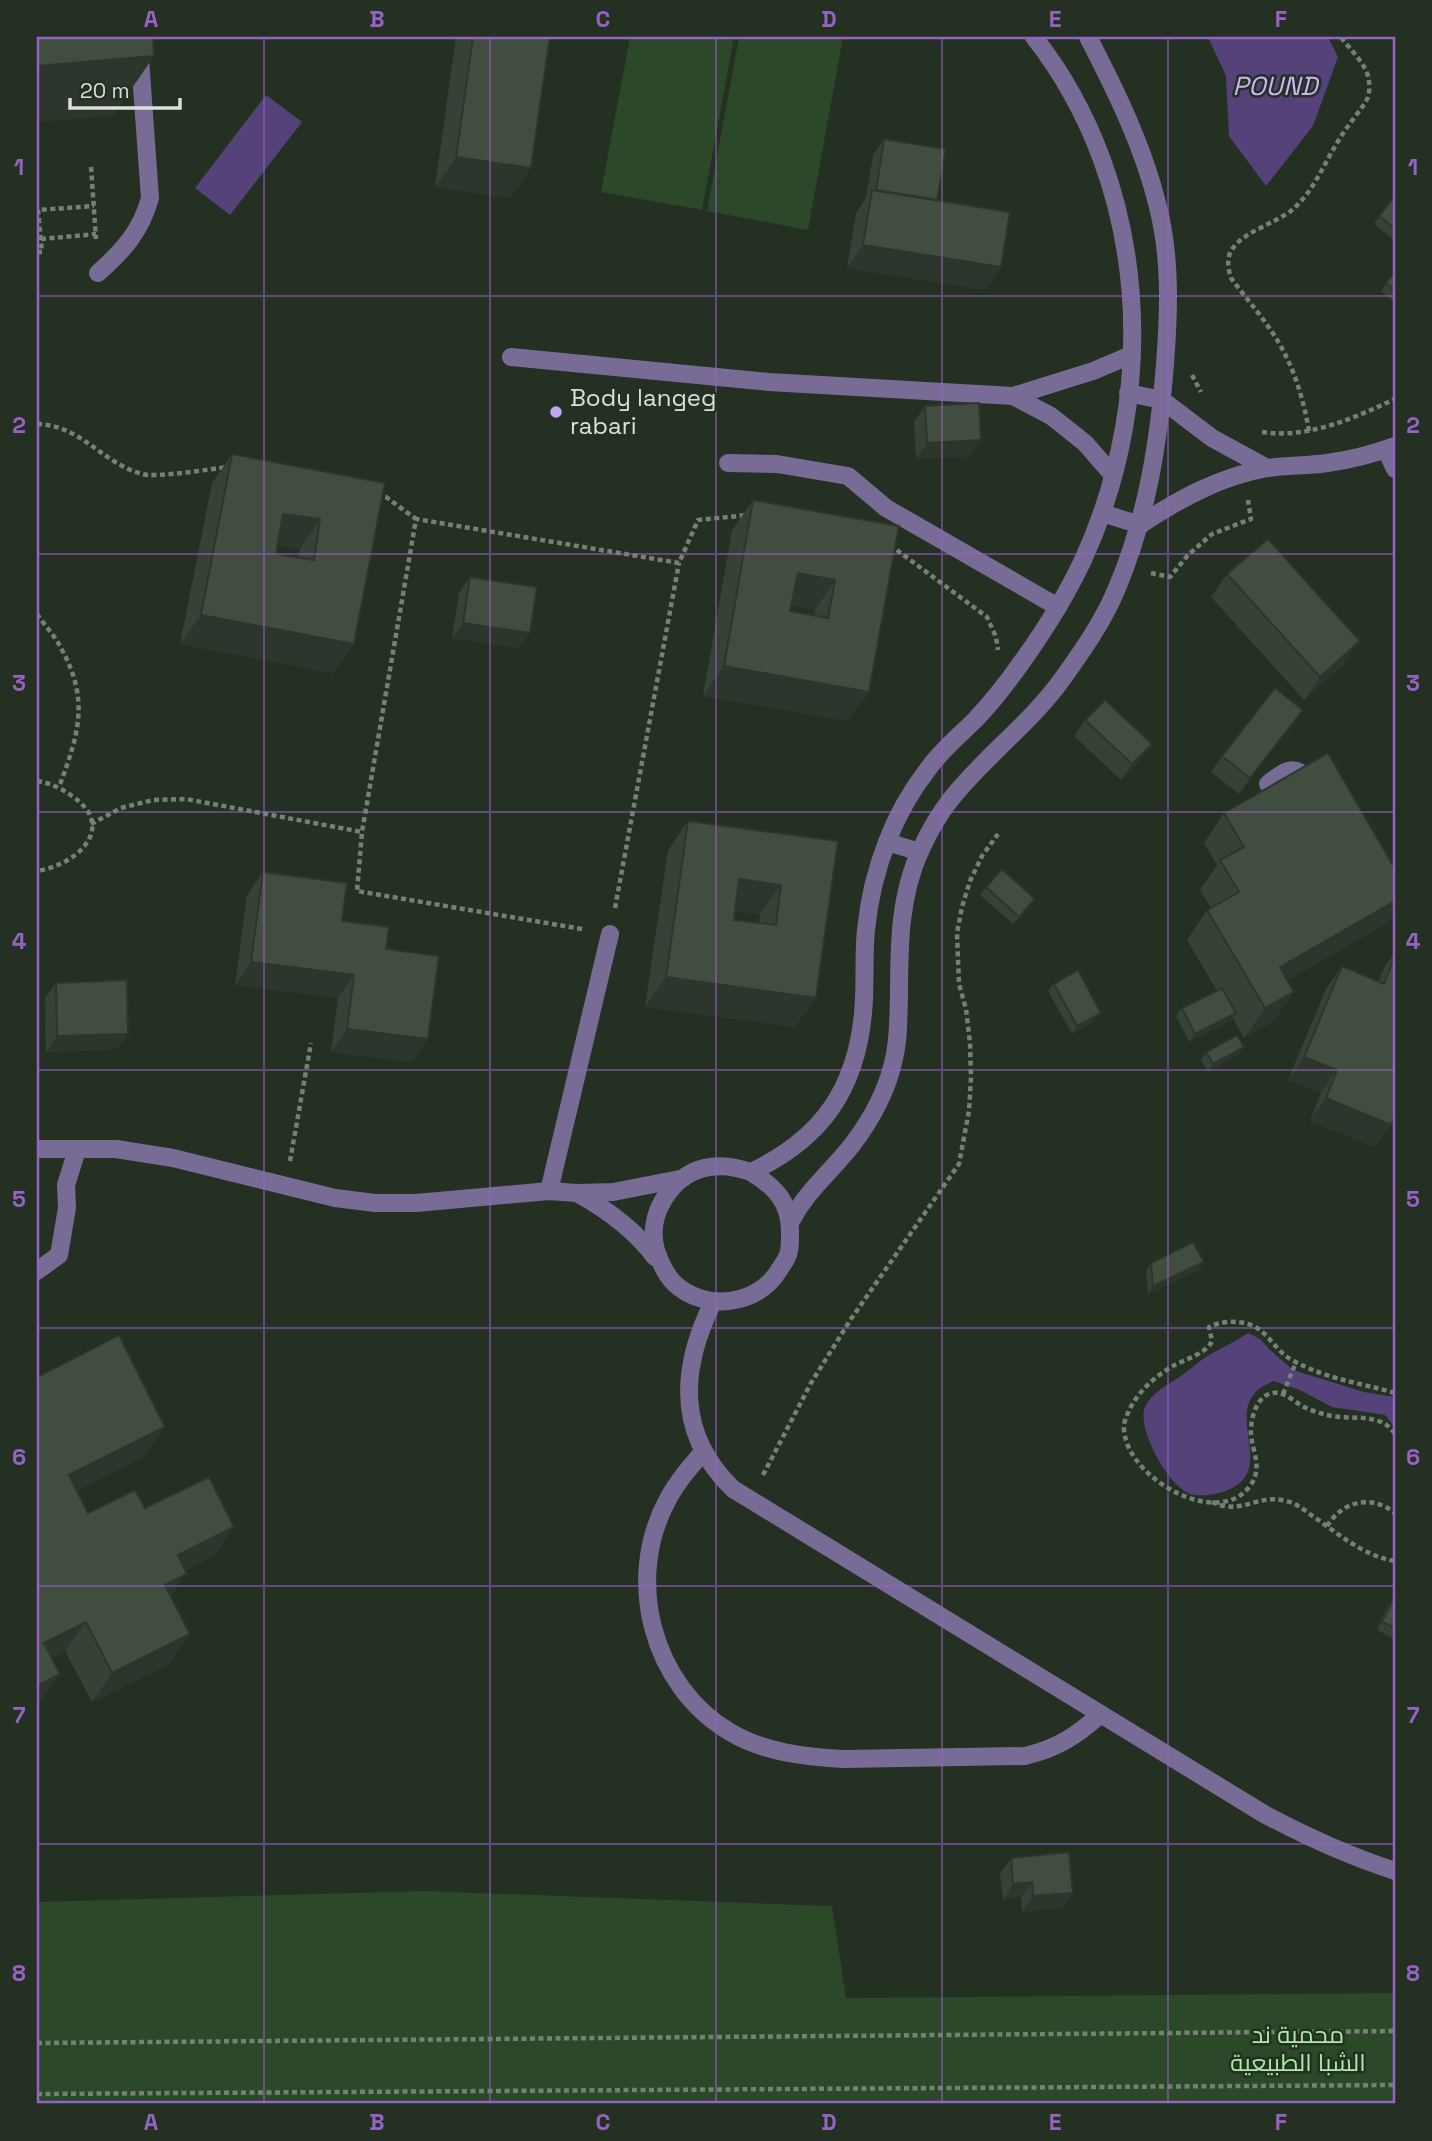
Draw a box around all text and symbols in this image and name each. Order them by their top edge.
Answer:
text: A [144,4,159,34]
text: B [369,4,385,34]
text: C [596,4,610,34]
text: D [821,4,837,34]
text: E [1049,4,1061,34]
text: F [1275,4,1287,34]
scale bar [70,66,180,110]
water label: POUND [1233,69,1320,103]
text: 20 m [80,77,130,104]
text: 1 [14,152,24,182]
text: 1 [1408,152,1418,182]
place label: Body langeg rabari [570,382,716,441]
marker: Body langeg rabari [548,404,564,420]
text: 2 [12,410,26,440]
text: 2 [1406,410,1420,440]
text: 3 [12,668,26,698]
text: 3 [1406,668,1420,698]
text: 4 [12,926,27,956]
text: 4 [1406,926,1421,956]
text: 5 [12,1184,26,1214]
text: 5 [1406,1184,1420,1214]
text: 6 [12,1442,26,1472]
text: 6 [1406,1442,1420,1472]
text: 7 [13,1700,26,1730]
text: 7 [1407,1700,1420,1730]
text: 8 [12,1958,26,1988]
text: 8 [1406,1958,1420,1988]
park label: محمية ند الشبا الطبيعية [1230,2019,1366,2078]
text: A [144,2107,159,2137]
text: B [369,2107,385,2137]
text: C [596,2107,610,2137]
text: D [821,2107,837,2137]
text: E [1049,2107,1061,2137]
text: F [1275,2107,1287,2137]

